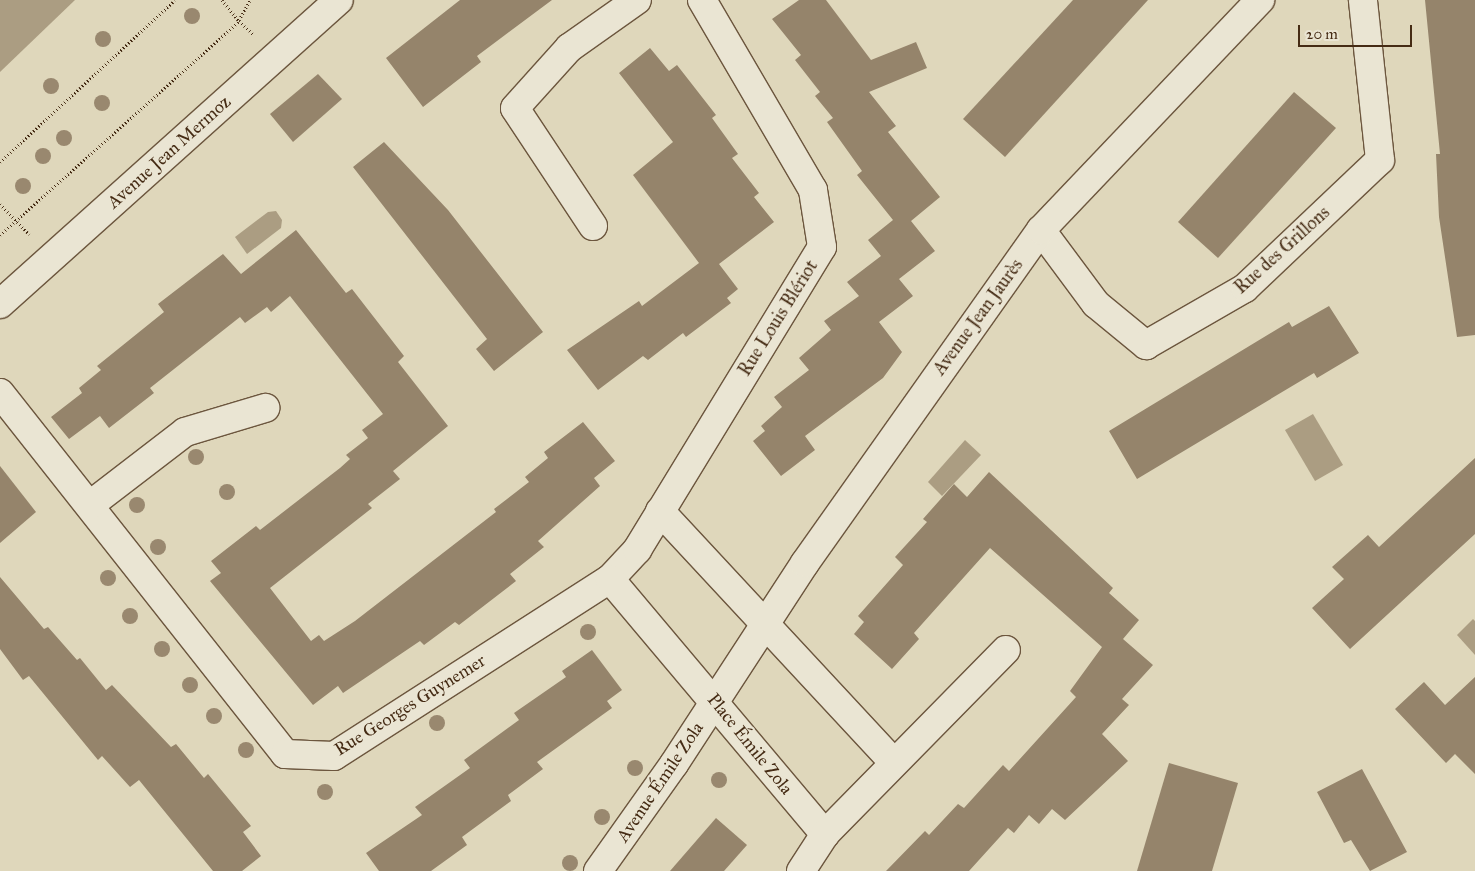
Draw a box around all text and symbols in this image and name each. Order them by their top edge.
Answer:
scale bar [1300,15,1414,47]
text: 20 m [1306,25,1338,43]
street label: Avenue Jean Mermoz [103,91,235,213]
street label: Rue des Grillons [1230,202,1334,298]
street label: Avenue Jean Jaurès [929,255,1027,379]
street label: Rue Louis Blériot [734,256,822,380]
street label: Rue Georges Guynemer [331,650,489,760]
street label: Place Émile Zola [703,689,797,799]
street label: Avenue Émile Zola [612,718,708,846]

